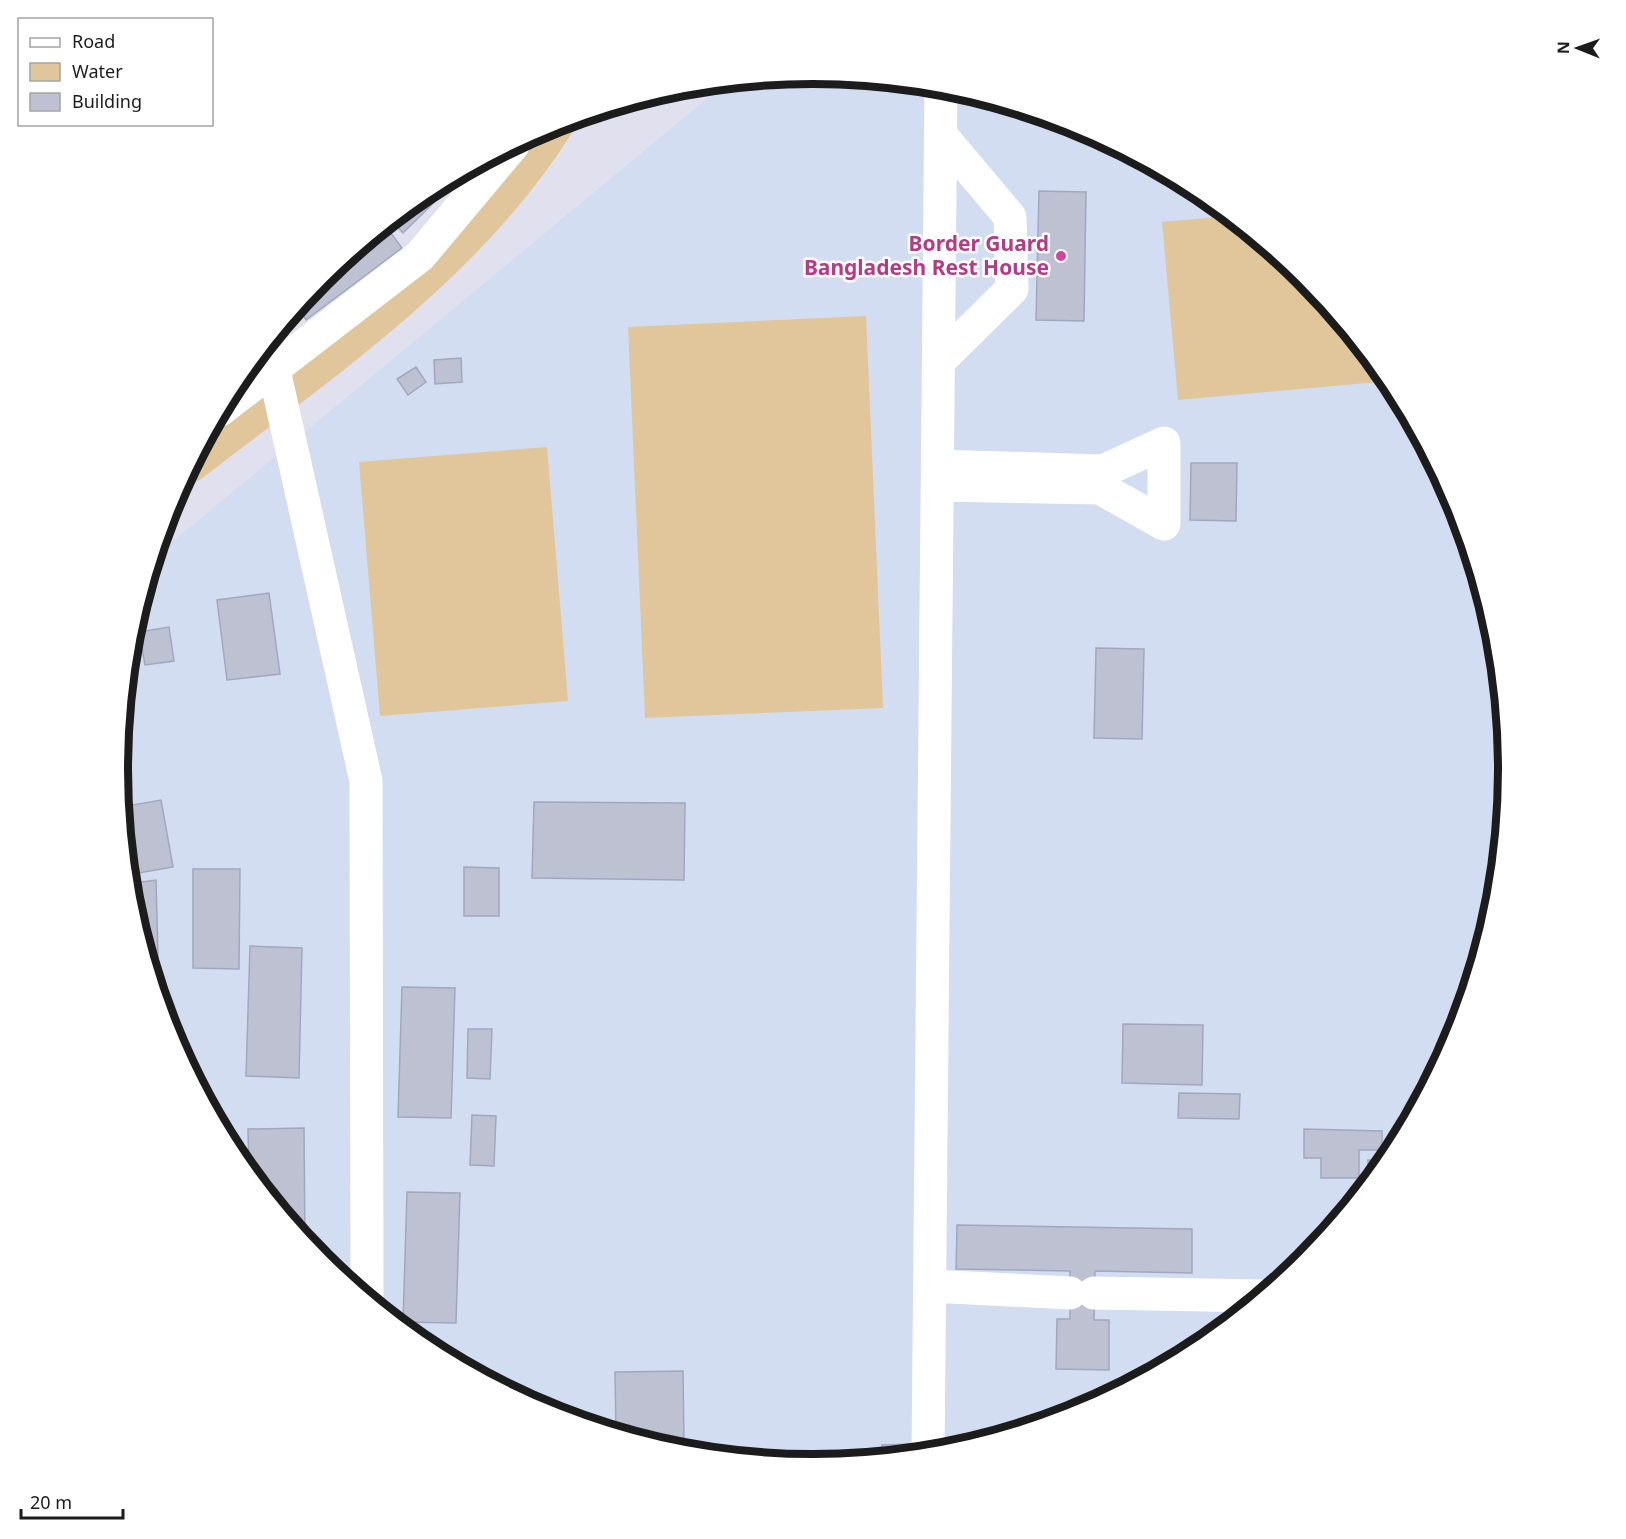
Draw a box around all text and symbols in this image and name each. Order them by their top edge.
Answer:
legend [18,18,213,126]
north arrow [1548,18,1608,78]
text: Road [72,29,115,53]
text: N [1552,41,1574,54]
text: Water [72,59,123,83]
text: Building [72,89,142,113]
place label: Border Guard Bangladesh Rest House [804,229,1049,281]
marker: Border Guard Bangladesh Rest House [1054,249,1068,263]
scale bar [21,1482,123,1520]
text: 20 m [30,1490,72,1514]

